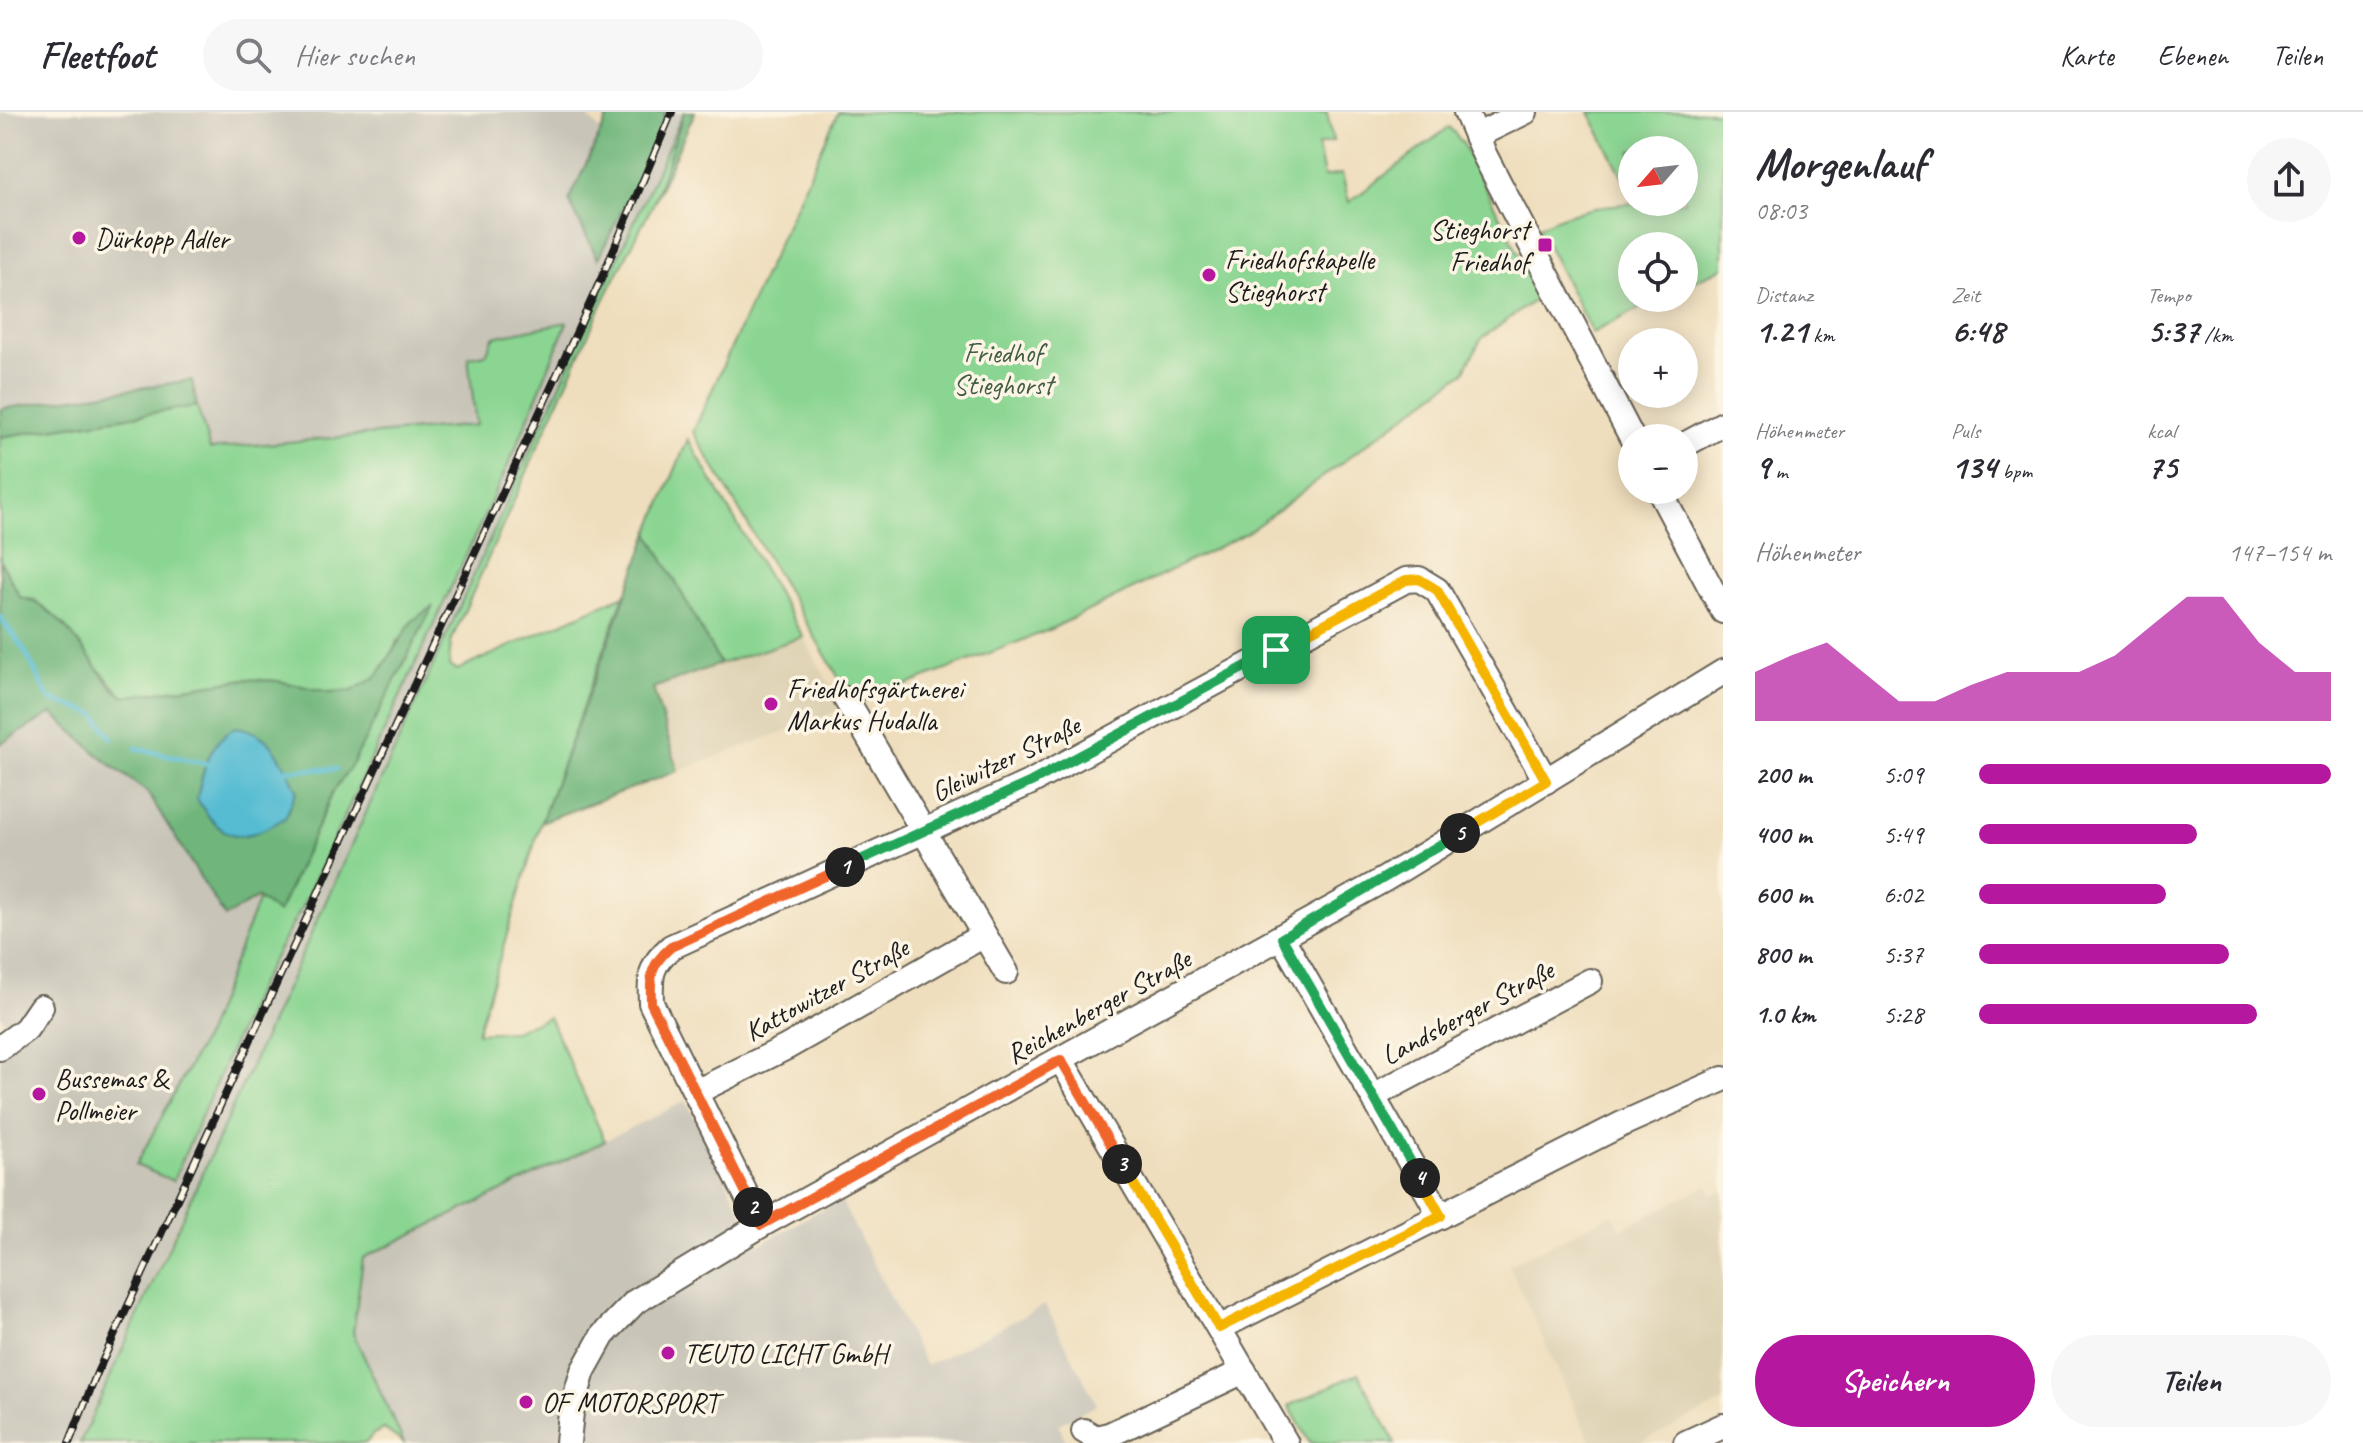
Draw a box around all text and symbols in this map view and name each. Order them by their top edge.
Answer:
search box [203,19,763,91]
text: Fleetfoot [40,32,155,79]
icon: search [231,33,275,77]
text: Hier suchen [295,36,415,74]
text: Karte [2060,38,2114,73]
text: Ebenen [2158,38,2228,73]
text: Teilen [2272,38,2323,73]
north arrow [1618,136,1698,216]
map controls [1618,136,1698,504]
text: Morgenlauf [1755,136,1926,191]
button: share [2247,138,2331,222]
text: 08:03 [1755,194,1807,227]
place label: Stieghorst Friedhof [1430,212,1535,279]
place label: Dürkopp Adler [95,221,232,256]
marker: Dürkopp Adler [70,229,88,247]
button: locate [1618,232,1698,312]
marker: Stieghorst Friedhof [1536,236,1554,254]
place label: Friedhofskapelle Stieghorst [1225,242,1376,309]
marker: Friedhofskapelle Stieghorst [1200,266,1218,284]
text: Distanz [1755,281,1813,309]
text: Zeit [1951,281,1980,309]
text: Tempo [2147,281,2191,309]
text: 1.21 [1755,309,1808,352]
text: 6:48 [1951,309,2004,352]
text: 5:37 [2147,309,2199,352]
text: km [1808,321,1834,349]
text: /km [2199,321,2233,349]
button: + [1618,328,1698,408]
park label: Friedhof Stieghorst [953,335,1056,402]
text: Höhenmeter [1755,417,1844,445]
text: Puls [1951,417,1980,445]
text: kcal [2147,417,2176,445]
button: − [1618,424,1698,504]
text: 9 [1755,445,1770,488]
text: 134 [1951,445,1997,488]
text: 75 [2147,445,2177,488]
text: m [1770,457,1788,485]
text: bpm [1997,457,2032,485]
text: Höhenmeter [1755,536,1860,569]
text: 147–154 m [2228,536,2331,569]
pin [1242,616,1310,684]
icon: arrive [1254,628,1298,672]
place label: Friedhofsgärtnerei Markus Hudalla [787,671,967,738]
marker: Friedhofsgärtnerei Markus Hudalla [762,695,780,713]
street label: Gleiwitzer Straße [925,707,1087,810]
text: 200 m [1755,758,1811,791]
text: 5:09 [1883,758,1923,791]
pin: 5 [1440,813,1480,853]
text: 400 m [1755,818,1811,851]
text: 5:49 [1883,818,1923,851]
text: 5 [1455,819,1465,847]
pin: 1 [825,847,865,887]
text: 1 [840,853,850,881]
text: 600 m [1755,878,1812,911]
text: 6:02 [1883,878,1923,911]
street label: Kattowitzer Straße [738,929,916,1049]
text: 800 m [1755,938,1811,971]
text: 5:37 [1883,938,1923,971]
street label: Reichenberger Straße [1000,940,1198,1072]
street label: Landsberger Straße [1375,951,1561,1072]
text: 1.0 km [1755,998,1815,1031]
text: 5:28 [1883,998,1923,1031]
place label: Bussemas & Pollmeier [55,1061,171,1128]
marker: Bussemas & Pollmeier [30,1085,48,1103]
pin: 3 [1102,1144,1142,1184]
text: 3 [1117,1150,1127,1178]
pin: 4 [1400,1158,1440,1198]
text: 4 [1415,1164,1425,1192]
pin: 2 [733,1187,773,1227]
text: 2 [748,1193,758,1221]
button: Speichern [1755,1335,2035,1427]
button: Teilen [2051,1335,2331,1427]
place label: TEUTO LICHT GmbH [684,1336,892,1371]
marker: TEUTO LICHT GmbH [659,1344,677,1362]
place label: OF MOTORSPORT [542,1385,725,1420]
marker: OF MOTORSPORT [517,1393,535,1411]

